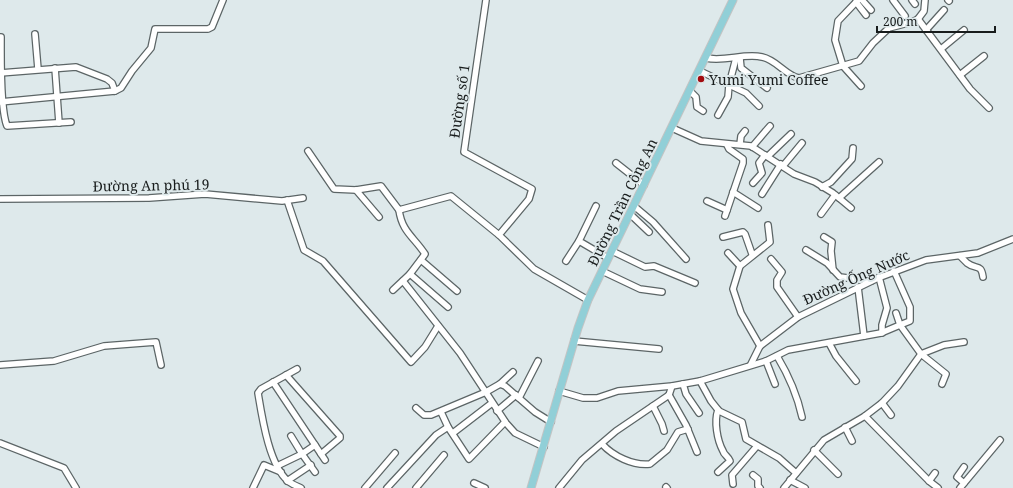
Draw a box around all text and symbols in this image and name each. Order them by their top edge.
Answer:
scale bar [877,8,995,34]
text: 200 m [883,13,918,30]
street label: Đường số 1 [444,63,474,139]
place label: Yumi Yumi Coffee [708,70,829,89]
marker: Yumi Yumi Coffee [696,74,706,84]
street label: Đường Trần Công An [583,135,661,269]
street label: Đường An phú 19 [92,174,210,196]
street label: Đường Ống Nước [800,245,912,309]

